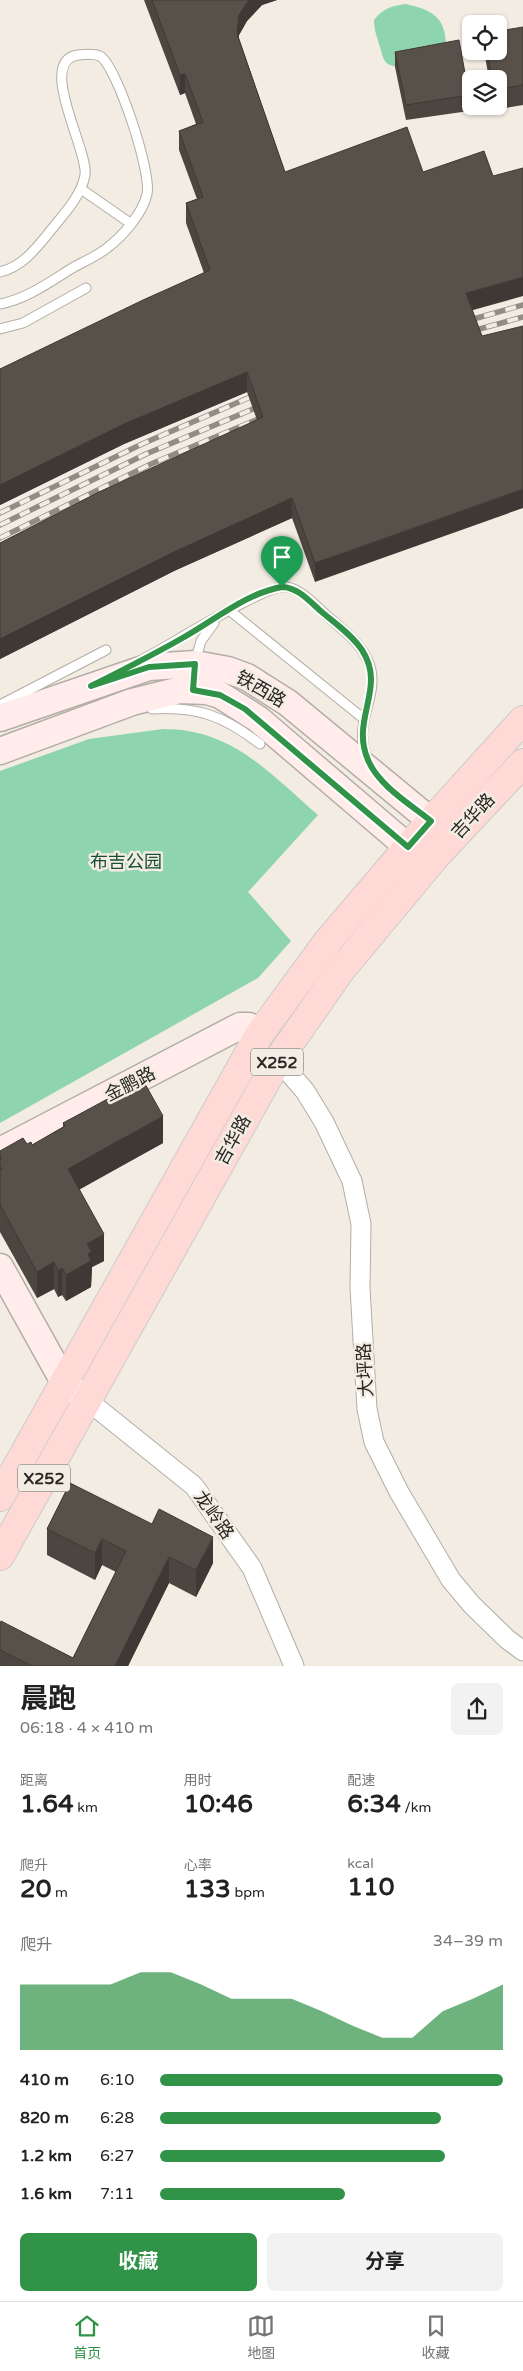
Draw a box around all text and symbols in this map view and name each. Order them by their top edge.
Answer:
map controls [462,15,507,115]
button: locate [462,15,507,60]
button: layers [462,70,507,115]
pin [261,536,303,587]
icon: arrive [268,543,296,571]
street label: 铁西路 [232,666,290,712]
street label: 吉华路 [447,789,499,843]
park label: 布吉公园 [90,851,162,873]
road number: X252 [251,1048,303,1076]
street label: 金鹏路 [101,1062,159,1106]
street label: 吉华路 [210,1111,256,1169]
street label: 大坪路 [353,1342,377,1398]
road number: X252 [18,1465,70,1492]
street label: 龙岭路 [190,1487,238,1543]
text: 晨跑 [20,1682,76,1716]
button: share [451,1683,503,1735]
text: 06:18 · 4 × 410 m [20,1718,153,1738]
text: 距离 [20,1772,48,1789]
text: 用时 [184,1772,212,1789]
text: 配速 [347,1772,375,1789]
text: 1.64 [20,1789,74,1819]
text: 10:46 [184,1789,253,1819]
text: 6:34 [347,1789,401,1819]
text: km [74,1799,98,1816]
text: /km [401,1799,431,1816]
text: kcal [347,1855,374,1872]
text: 爬升 [20,1857,48,1874]
text: 心率 [184,1857,212,1874]
text: 110 [347,1872,394,1902]
text: 20 [20,1874,51,1904]
text: 133 [184,1874,231,1904]
text: m [51,1884,68,1901]
text: bpm [231,1884,265,1901]
text: 34–39 m [433,1931,503,1951]
text: 爬升 [20,1935,52,1955]
text: 410 m [20,2070,69,2090]
text: 6:10 [100,2070,134,2090]
text: 820 m [20,2108,69,2128]
text: 6:28 [100,2108,134,2128]
text: 1.2 km [20,2146,72,2166]
text: 6:27 [100,2146,134,2166]
text: 1.6 km [20,2184,72,2204]
text: 7:11 [100,2184,134,2204]
button: 收藏 [20,2233,257,2291]
button: 分享 [267,2233,503,2291]
tab: 首页 [73,2312,101,2362]
tab: 地图 [247,2312,275,2362]
tab: 收藏 [422,2312,450,2362]

